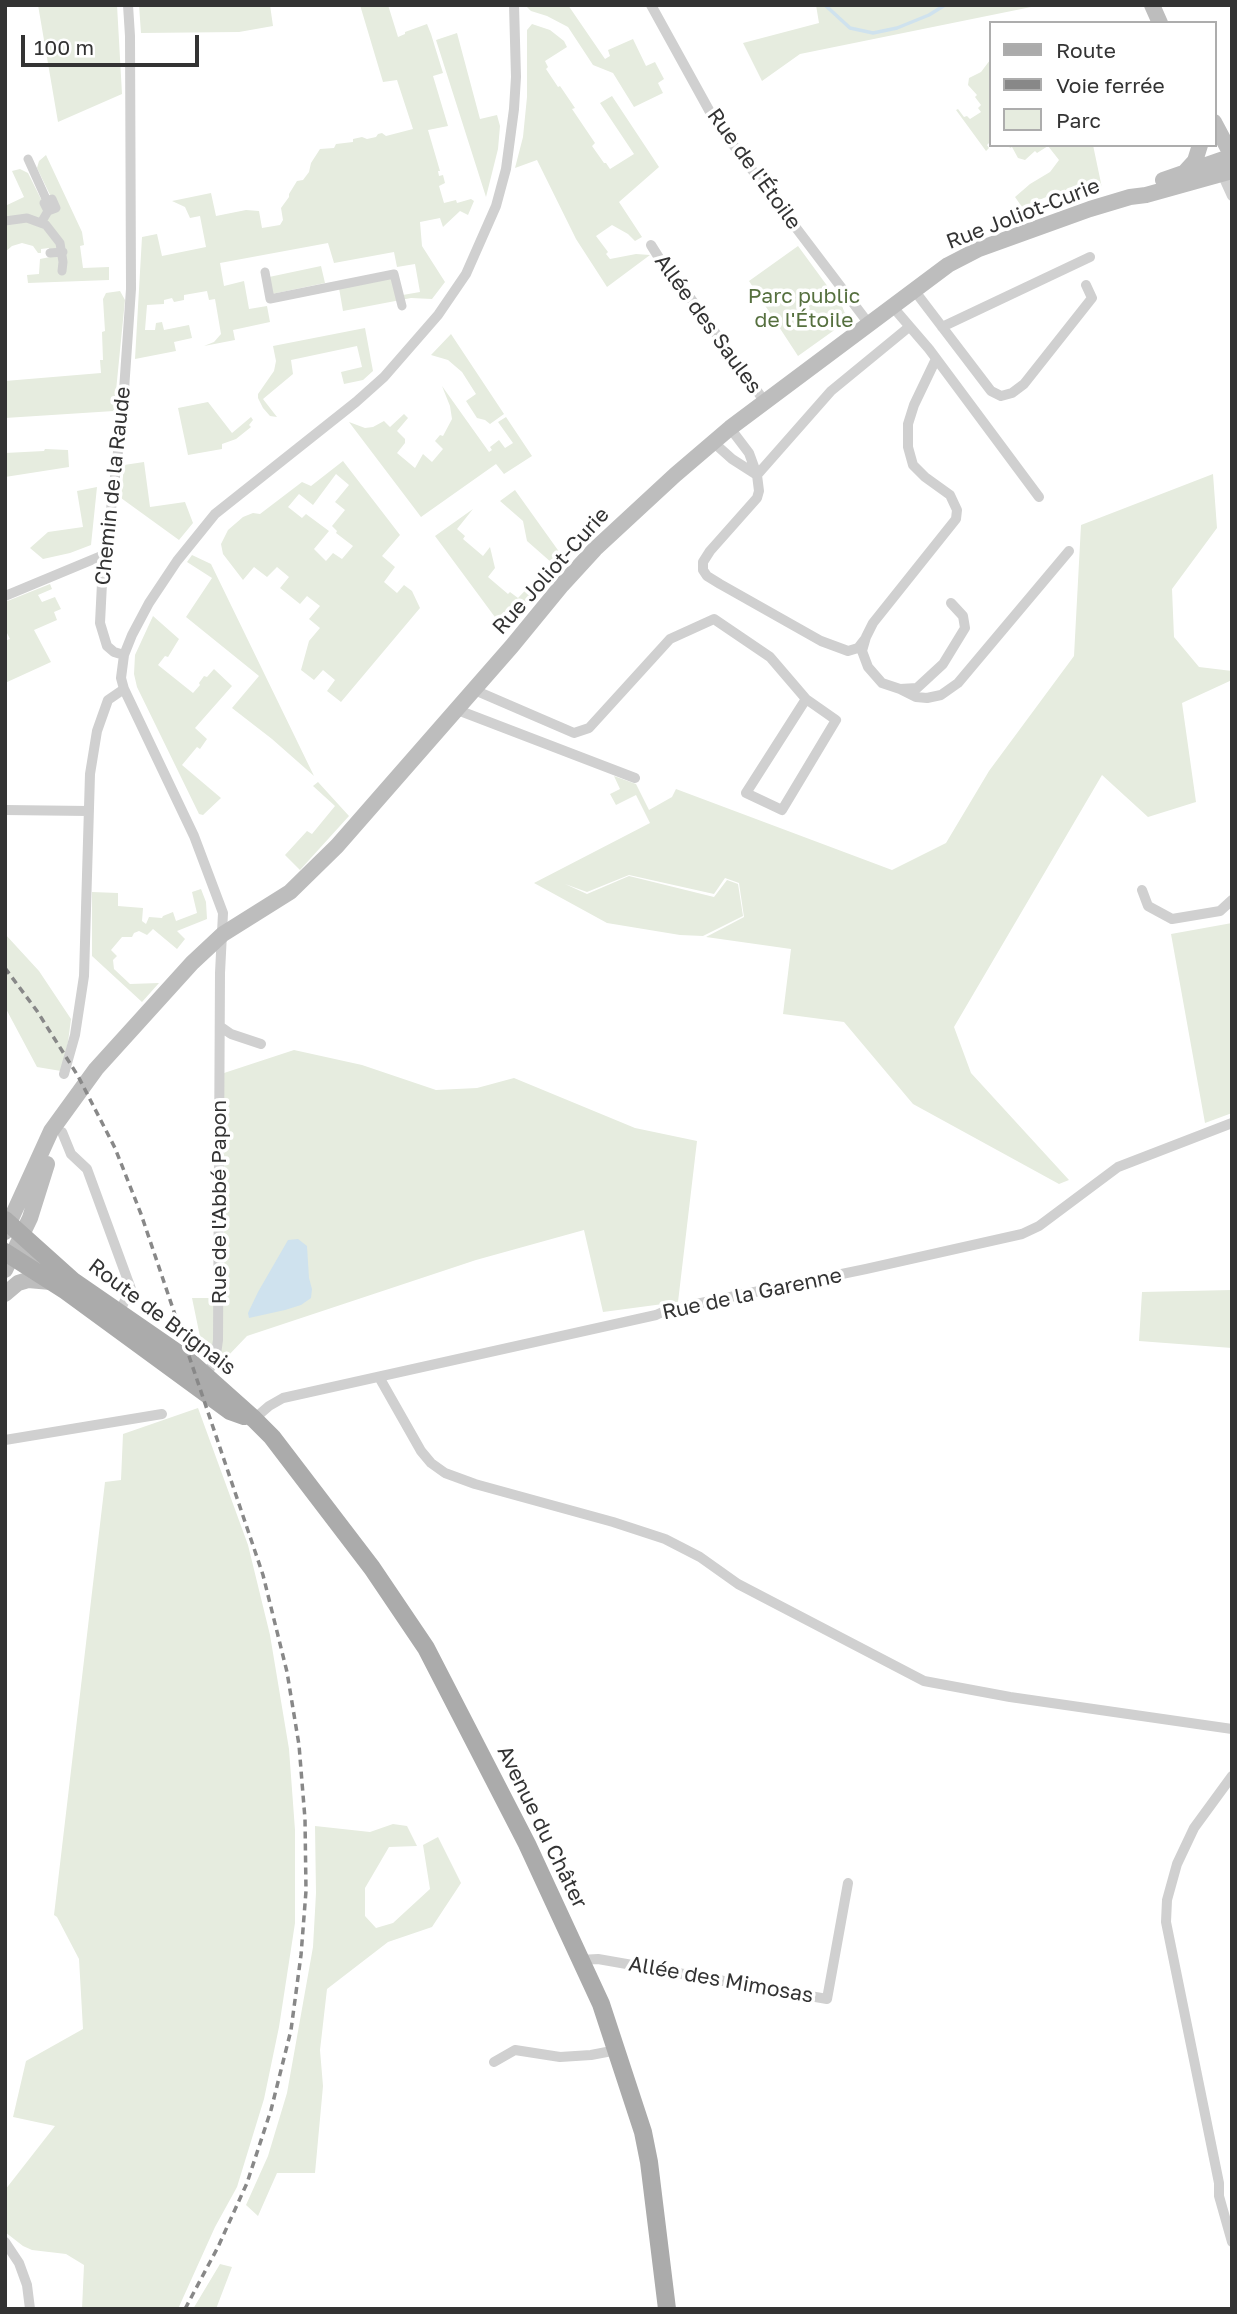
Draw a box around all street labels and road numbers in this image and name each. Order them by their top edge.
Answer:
street label: Rue de l'Étoile [702,104,806,234]
street label: Rue Joliot-Curie [943,173,1103,255]
street label: Allée des Saules [649,250,767,398]
street label: Chemin de la Raude [90,385,136,587]
street label: Rue Joliot-Curie [487,502,615,640]
street label: Rue de l'Abbé Papon [206,1100,232,1304]
street label: Route de Brignais [83,1253,241,1381]
street label: Rue de la Garenne [660,1263,844,1325]
street label: Avenue du Châter [492,1742,592,1912]
street label: Allée des Mimosas [627,1951,815,2009]

